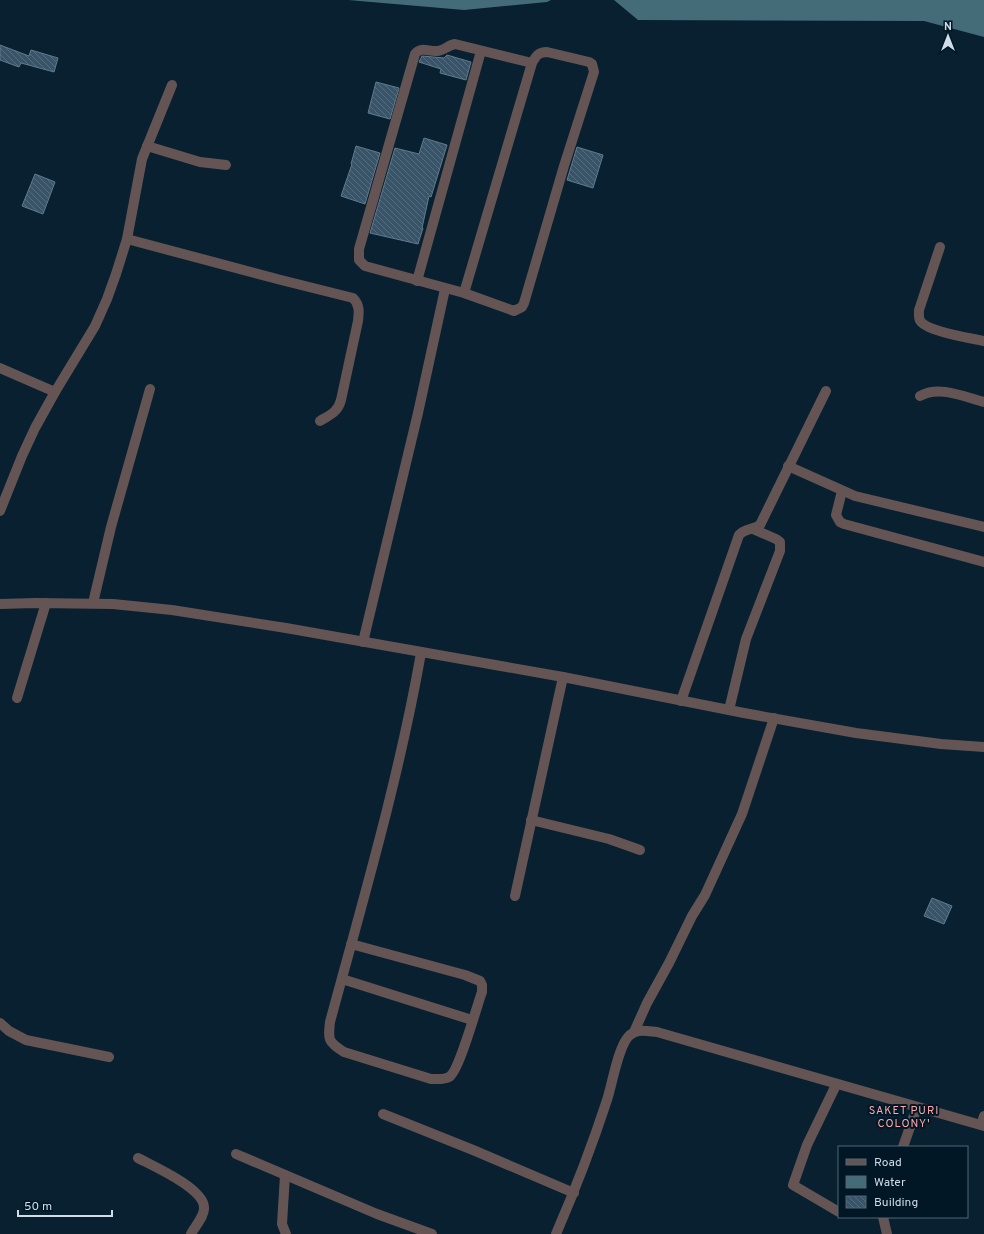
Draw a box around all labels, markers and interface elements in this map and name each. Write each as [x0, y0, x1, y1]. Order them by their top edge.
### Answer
north arrow [928, 16, 968, 56]
text: N [944, 20, 952, 34]
district label: SAKET PURI COLONY' [869, 1104, 939, 1131]
legend [838, 1146, 968, 1218]
text: Road [874, 1155, 902, 1171]
text: Water [874, 1175, 906, 1191]
scale bar [18, 1192, 112, 1218]
text: Building [874, 1195, 918, 1211]
text: 50 m [24, 1199, 52, 1215]

